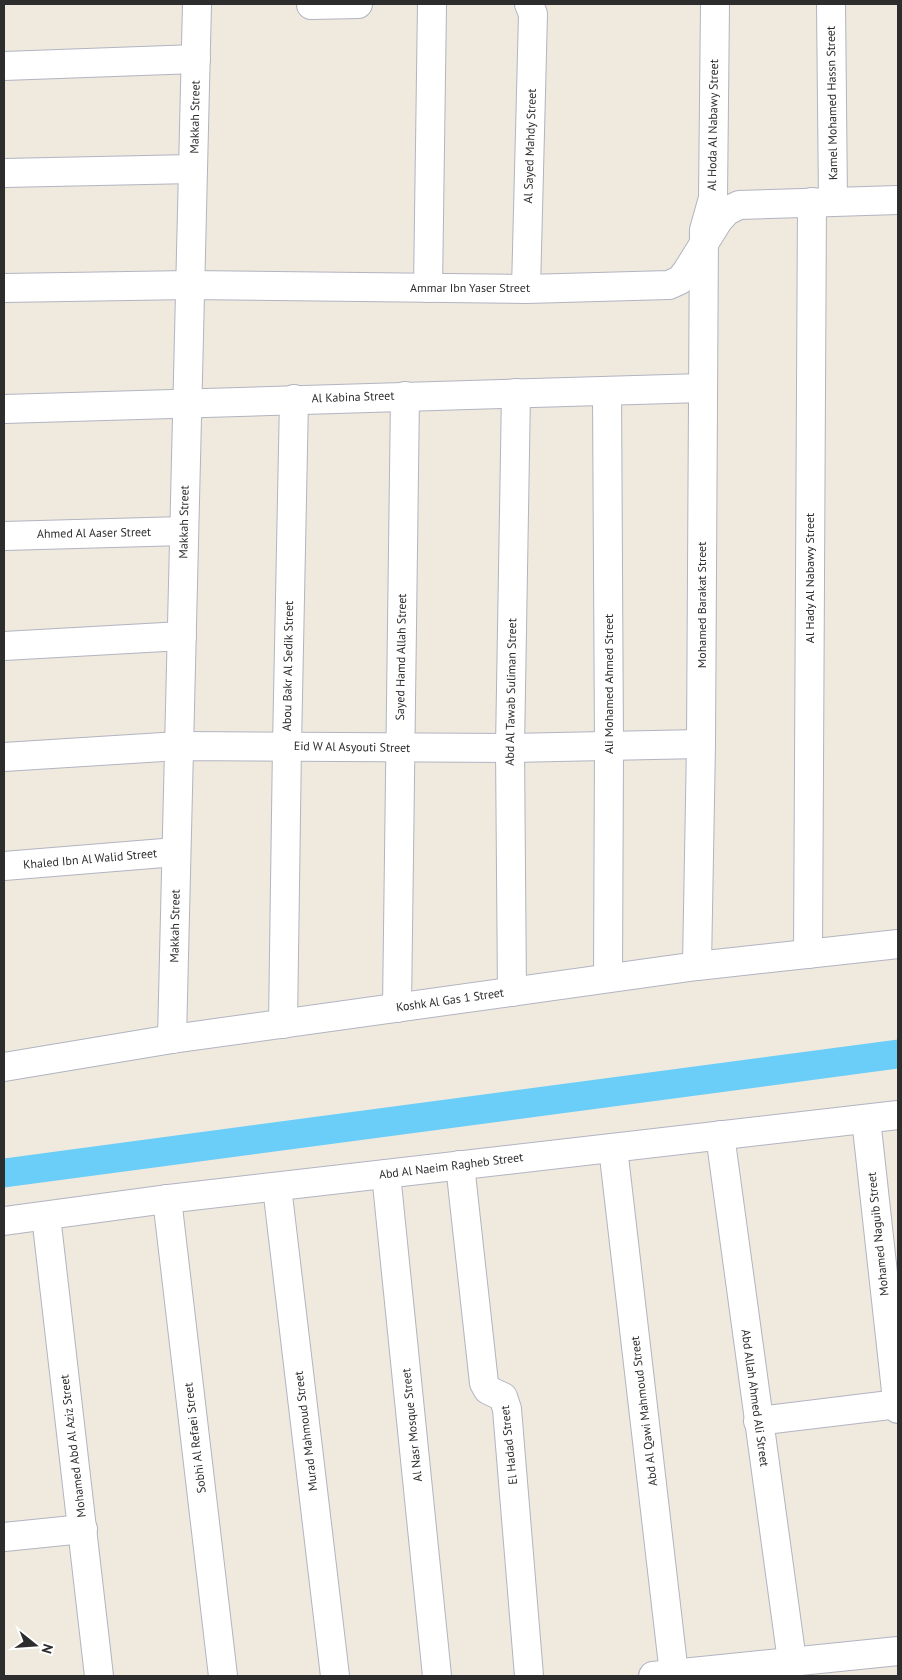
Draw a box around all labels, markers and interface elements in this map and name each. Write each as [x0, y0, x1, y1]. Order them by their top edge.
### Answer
street label: Kamel Mohamed Hassn Street [823, 26, 840, 180]
street label: Al Hoda Al Nabawy Street [704, 59, 721, 191]
street label: Makkah Street [186, 80, 203, 154]
street label: Al Sayed Mahdy Street [520, 88, 539, 204]
street label: Ammar Ibn Yaser Street [410, 280, 530, 295]
street label: Al Kabina Street [311, 388, 395, 405]
street label: Makkah Street [175, 485, 192, 559]
street label: Al Hady Al Nabawy Street [802, 513, 817, 643]
street label: Ahmed Al Aaser Street [37, 524, 151, 541]
street label: Mohamed Barakat Street [694, 542, 709, 668]
street label: Sayed Hamd Allah Street [392, 593, 409, 721]
street label: Abou Bakr Al Sedik Street [279, 601, 296, 731]
street label: Ali Mohamed Ahmed Street [601, 614, 616, 754]
street label: Abd Al Tawab Suliman Street [502, 618, 519, 766]
street label: Eid W Al Asyouti Street [294, 738, 410, 755]
street label: Khaled Ibn Al Walid Street [22, 845, 158, 872]
street label: Makkah Street [166, 889, 183, 963]
street label: Koshk Al Gas 1 Street [395, 985, 505, 1014]
street label: Abd Al Naeim Ragheb Street [378, 1149, 524, 1182]
street label: Mohamed Naguib Street [864, 1171, 891, 1297]
street label: Abd Allah Ahmed Ali Street [738, 1328, 773, 1468]
street label: Abd Al Qawi Mahmoud Street [627, 1335, 660, 1487]
street label: Al Nasr Mosque Street [398, 1368, 425, 1482]
street label: Murad Mahmoud Street [291, 1370, 320, 1492]
street label: Mohamed Abd Al Aziz Street [56, 1374, 89, 1518]
street label: Sobhi Al Refaei Street [180, 1382, 209, 1494]
street label: El Hadad Street [497, 1405, 520, 1486]
north arrow [10, 1620, 60, 1670]
text: N [37, 1642, 57, 1656]

